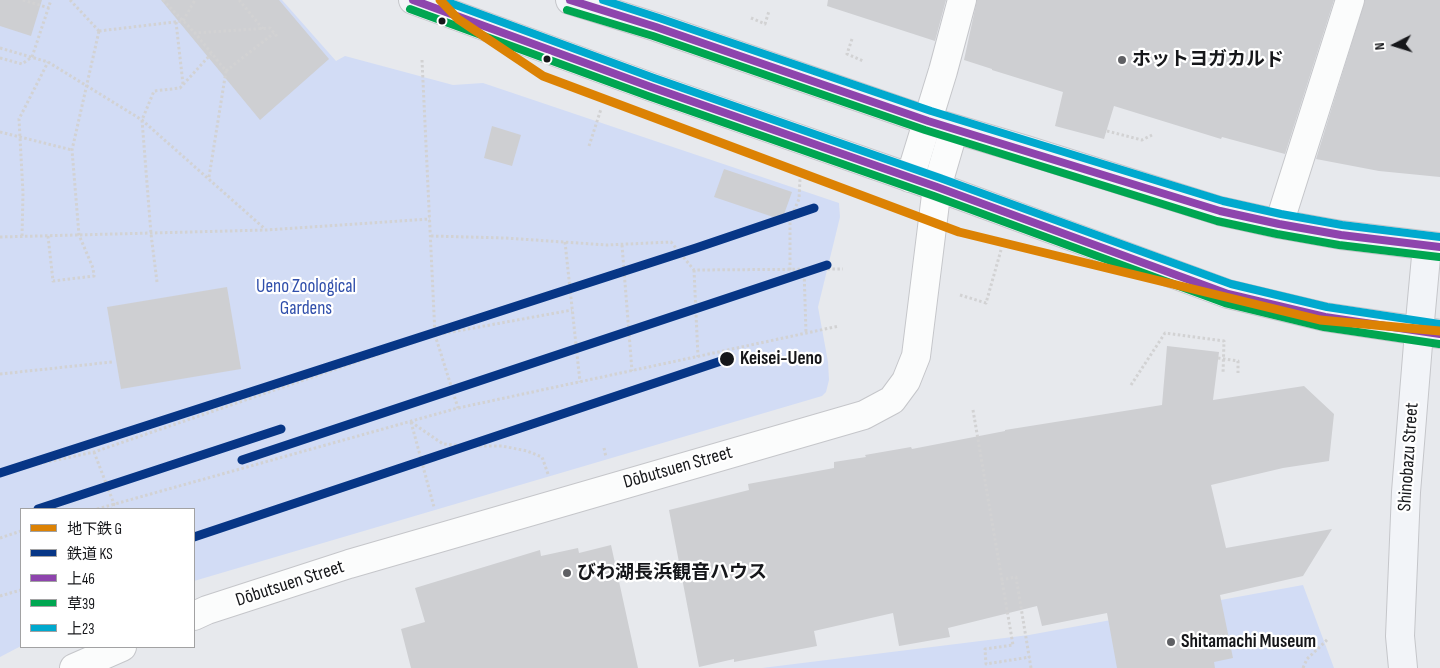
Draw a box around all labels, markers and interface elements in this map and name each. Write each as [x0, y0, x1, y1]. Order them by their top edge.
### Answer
unlabelled marker [437, 16, 447, 26]
north arrow [1370, 20, 1420, 70]
text: N [1371, 42, 1388, 51]
place label: ホットヨガカルド [1132, 49, 1284, 71]
unlabelled marker [542, 54, 552, 64]
marker: ホットヨガカルド [1116, 54, 1128, 66]
park label: Ueno Zoological Gardens [256, 276, 356, 320]
place label: Keisei-Ueno [740, 348, 822, 370]
marker: Keisei-Ueno [718, 350, 736, 368]
street label: Shinobazu Street [1394, 402, 1424, 512]
street label: Dōbutsuen Street [621, 442, 735, 494]
legend [20, 508, 195, 648]
text: 地下鉄 G [67, 520, 122, 539]
text: 鉄道 KS [67, 545, 113, 564]
street label: Dōbutsuen Street [233, 556, 347, 612]
place label: びわ湖長浜観音ハウス [577, 562, 767, 584]
marker: びわ湖長浜観音ハウス [561, 567, 573, 579]
text: 上46 [67, 570, 95, 589]
text: 草39 [67, 595, 95, 614]
text: 上23 [67, 620, 95, 639]
place label: Shitamachi Museum [1181, 631, 1316, 653]
marker: Shitamachi Museum [1165, 636, 1177, 648]

